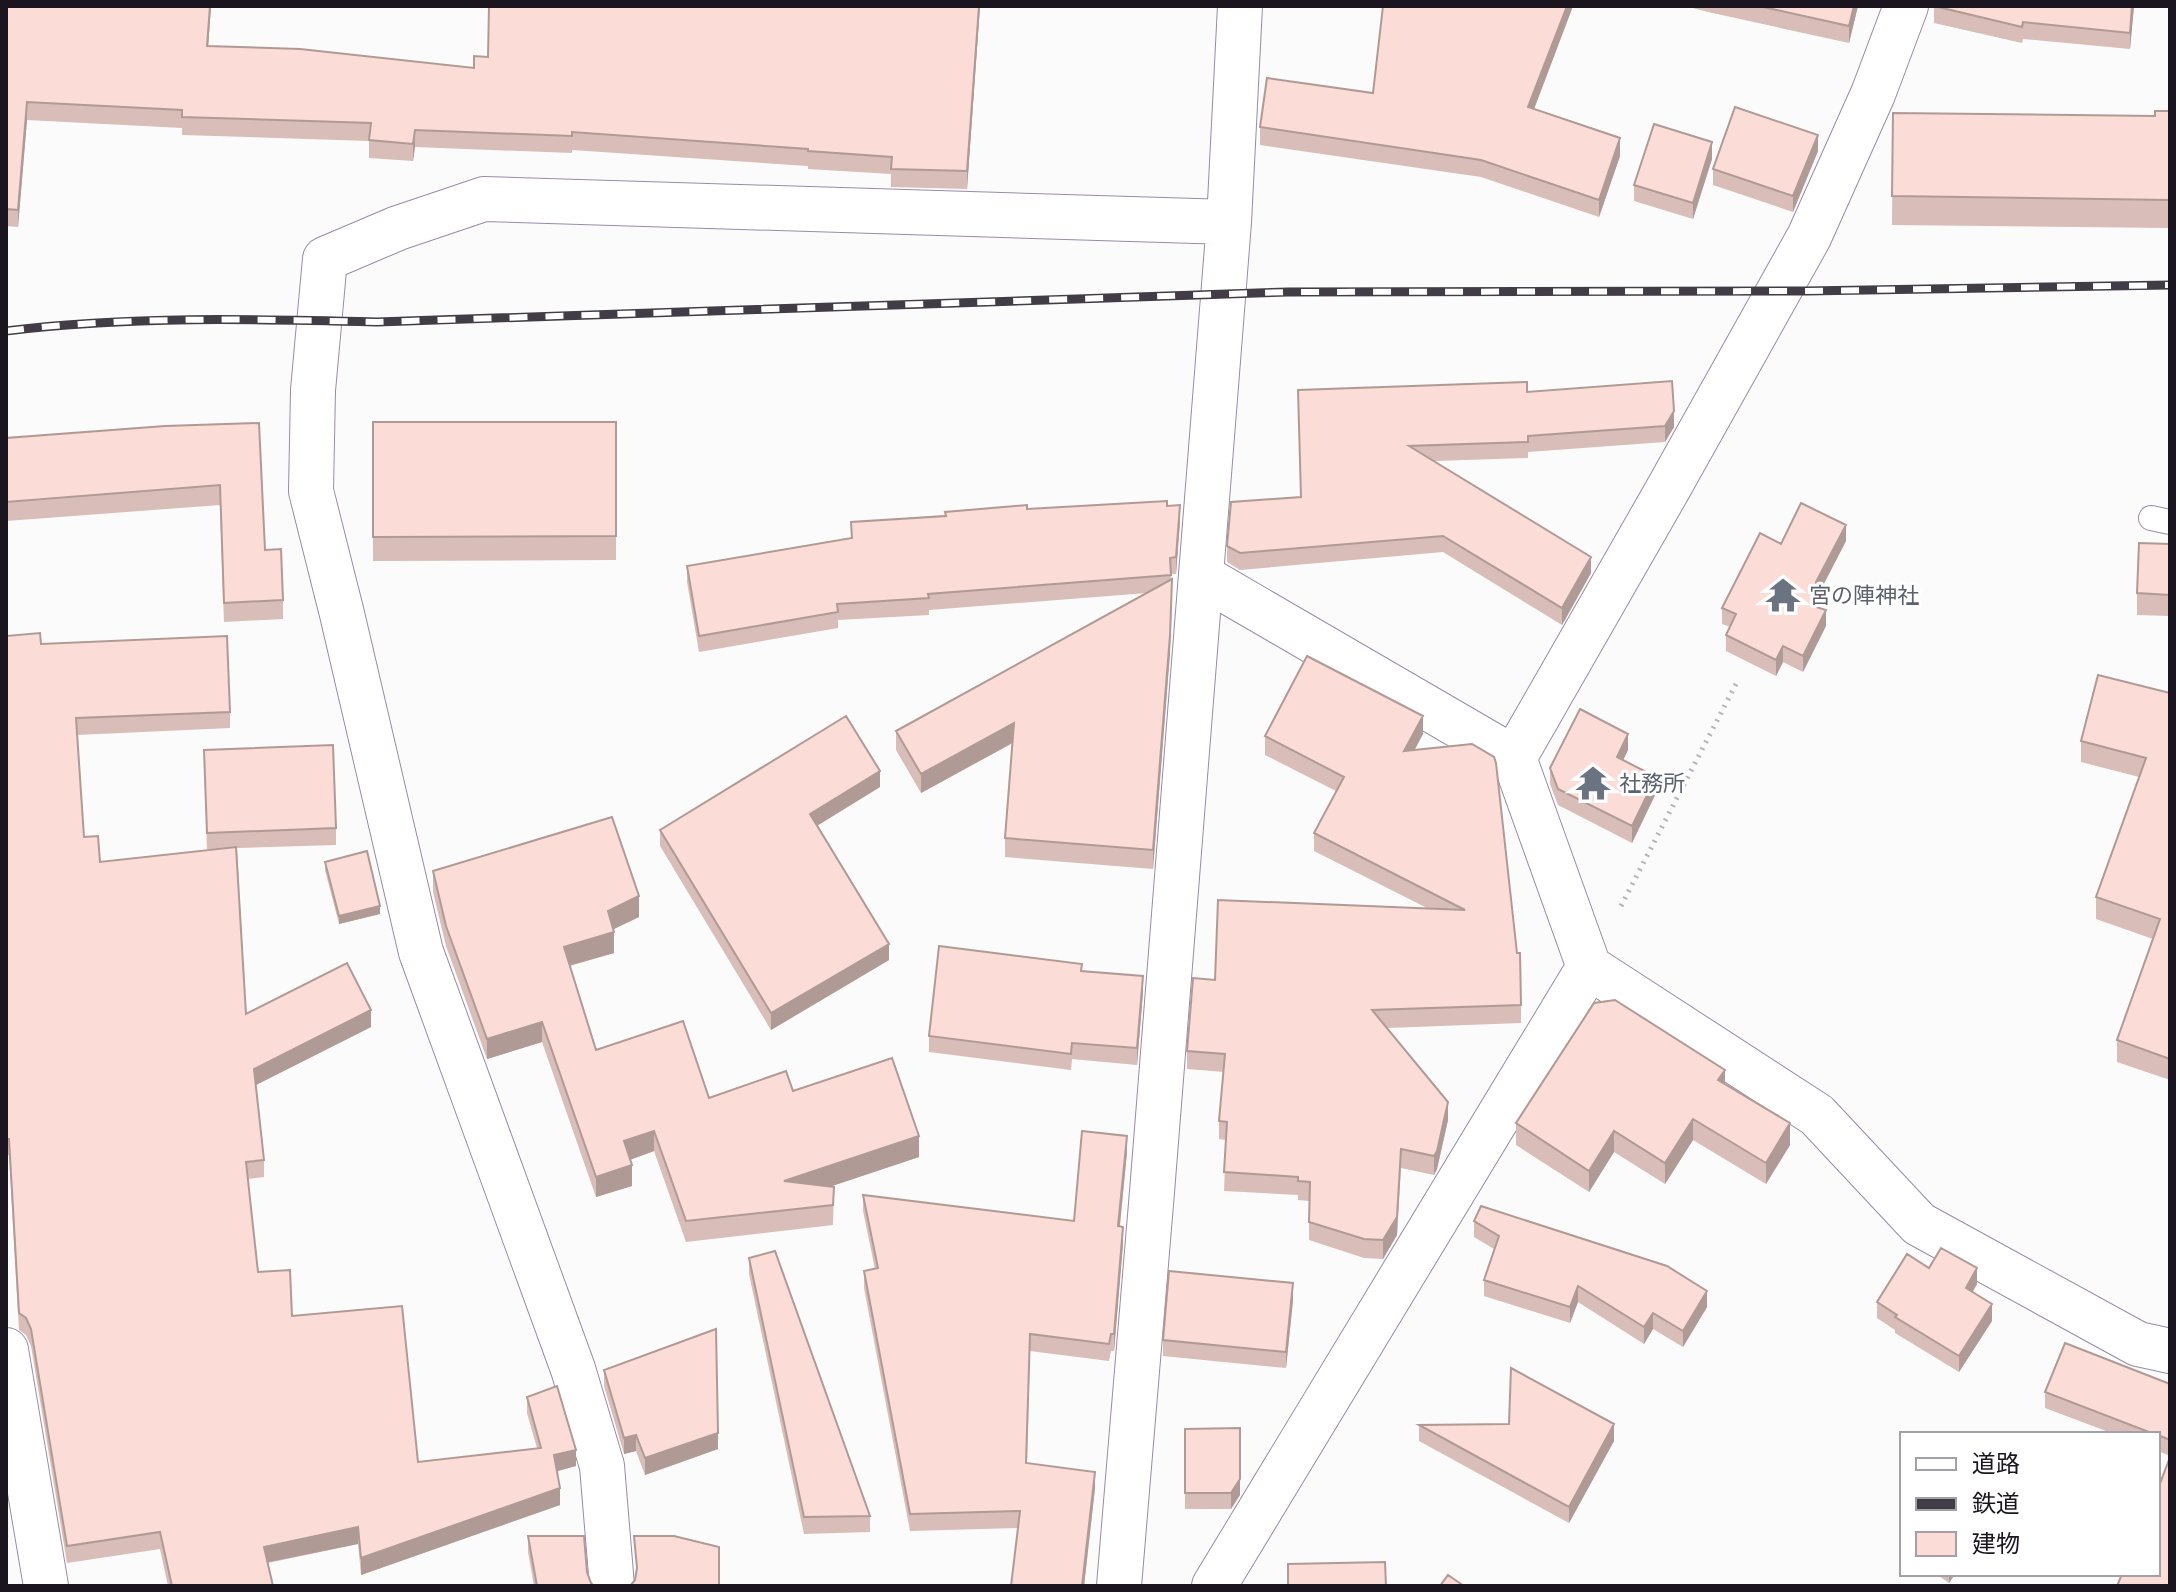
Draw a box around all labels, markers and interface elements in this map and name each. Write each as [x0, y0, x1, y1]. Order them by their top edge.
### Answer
temple icon: 宮の陣神社 [1764, 576, 1802, 614]
place label: 宮の陣神社 [1809, 580, 1919, 610]
temple icon: 社務所 [1574, 764, 1612, 802]
place label: 社務所 [1619, 768, 1685, 798]
legend [1900, 1432, 2160, 1576]
text: 道路 [1972, 1447, 2020, 1479]
text: 鉄道 [1972, 1487, 2020, 1519]
text: 建物 [1972, 1527, 2020, 1559]

